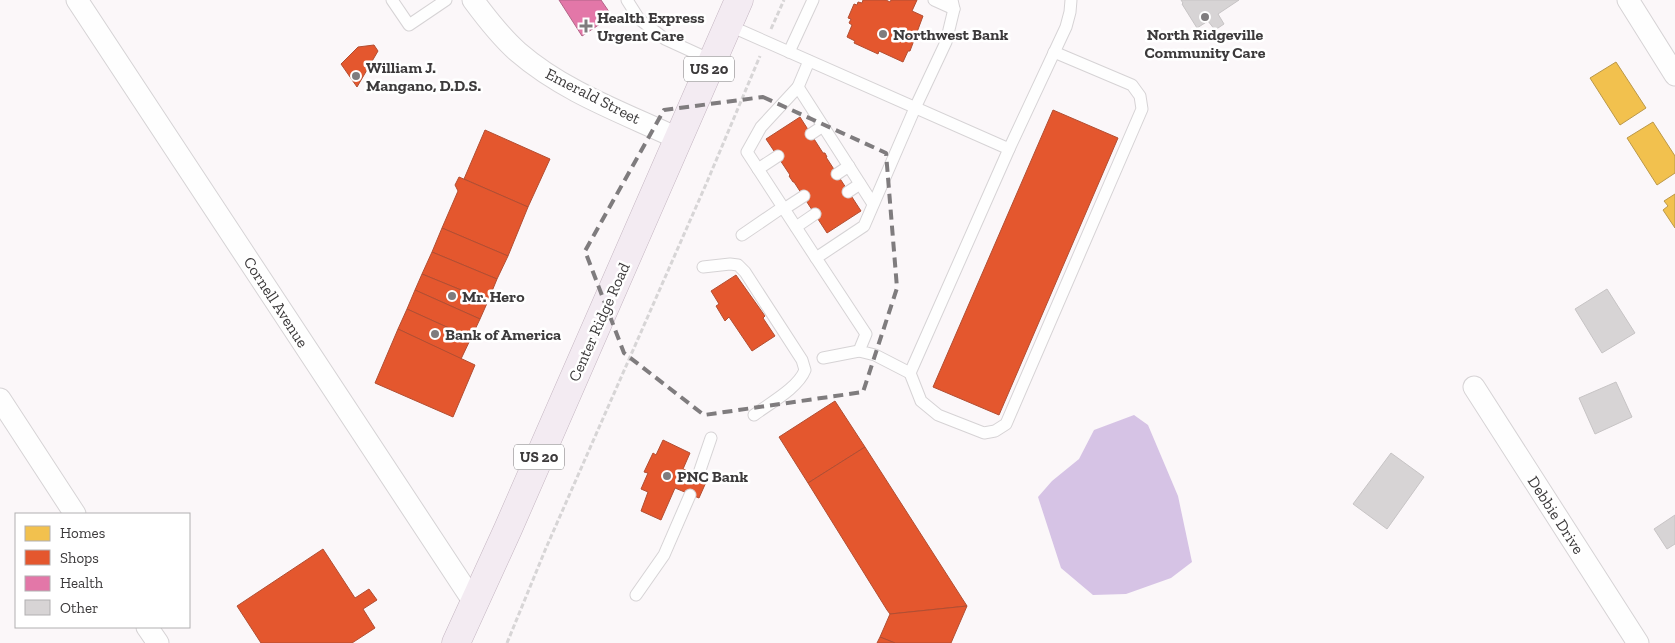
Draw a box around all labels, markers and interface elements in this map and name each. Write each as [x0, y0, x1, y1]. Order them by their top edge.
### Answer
place label: Health Express Urgent Care [597, 8, 705, 45]
marker: North Ridgeville Community Care [1199, 11, 1211, 23]
marker: Health Express Urgent Care [579, 19, 593, 33]
place label: Northwest Bank [893, 25, 1008, 44]
place label: North Ridgeville Community Care [1145, 25, 1266, 62]
marker: Northwest Bank [877, 28, 889, 40]
road number: US 20 [684, 56, 734, 82]
place label: William J. Mangano, D.D.S. [366, 58, 481, 95]
street label: Emerald Street [542, 64, 644, 128]
marker: William J. Mangano, D.D.S. [350, 70, 362, 82]
street label: Cornell Avenue [240, 253, 312, 351]
street label: Center Ridge Road [564, 259, 634, 384]
place label: Mr. Hero [462, 287, 525, 306]
marker: Mr. Hero [446, 290, 458, 302]
place label: Bank of America [445, 325, 561, 344]
marker: Bank of America [429, 328, 441, 340]
road number: US 20 [514, 444, 564, 470]
place label: PNC Bank [677, 467, 748, 486]
marker: PNC Bank [661, 470, 673, 482]
street label: Debbie Drive [1524, 472, 1588, 558]
legend [15, 513, 190, 628]
text: Homes [60, 524, 105, 542]
text: Shops [60, 549, 99, 567]
text: Health [60, 574, 104, 592]
text: Other [60, 599, 98, 617]

